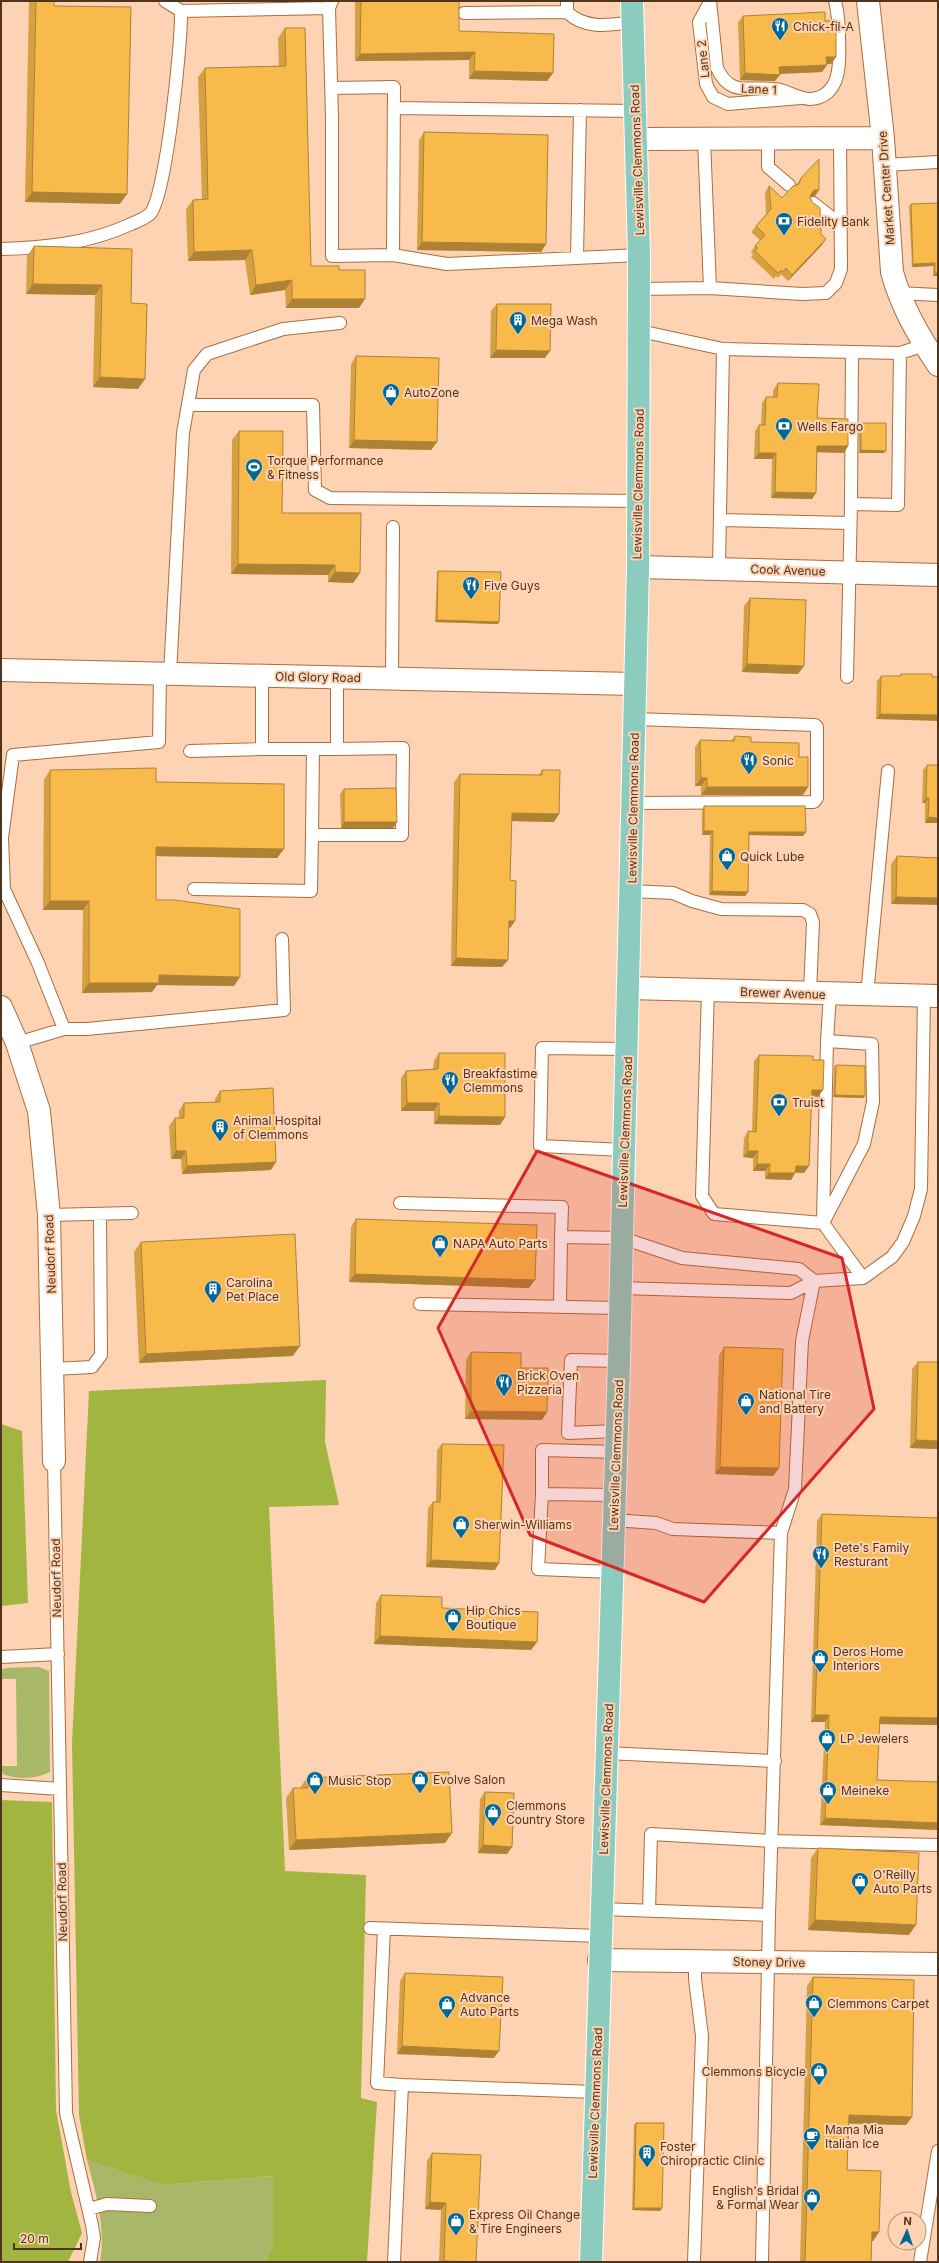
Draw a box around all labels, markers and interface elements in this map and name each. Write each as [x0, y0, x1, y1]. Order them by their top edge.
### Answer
restaurant icon: Chick-fil-A [770, 16, 790, 41]
place label: Chick-fil-A [793, 19, 854, 34]
street label: Lane 2 [694, 39, 712, 79]
street label: Lane 1 [741, 81, 777, 97]
street label: Lewisville Clemmons Road [627, 84, 647, 236]
street label: Market Center Drive [875, 130, 897, 246]
bank icon: Fidelity Bank [774, 211, 794, 236]
place label: Fidelity Bank [797, 214, 870, 229]
building icon: Mega Wash [508, 310, 528, 335]
place label: Mega Wash [531, 313, 598, 328]
shop icon: AutoZone [381, 382, 401, 407]
place label: AutoZone [404, 385, 459, 400]
street label: Lewisville Clemmons Road [629, 408, 647, 560]
bank icon: Wells Fargo [774, 416, 794, 441]
place label: Wells Fargo [797, 419, 863, 434]
place label: Torque Performance & Fitness [267, 453, 384, 482]
sports icon: Torque Performance & Fitness [244, 457, 264, 482]
street label: Cook Avenue [750, 561, 826, 579]
restaurant icon: Five Guys [461, 575, 481, 600]
place label: Five Guys [484, 578, 540, 593]
street label: Old Glory Road [275, 669, 361, 685]
street label: Lewisville Clemmons Road [624, 732, 642, 884]
restaurant icon: Sonic [739, 750, 759, 775]
place label: Sonic [762, 753, 794, 768]
shop icon: Quick Lube [717, 846, 737, 871]
place label: Quick Lube [740, 849, 804, 864]
street label: Brewer Avenue [740, 984, 826, 1002]
street label: Lewisville Clemmons Road [615, 1056, 635, 1208]
place label: Breakfastime Clemmons [463, 1066, 537, 1095]
restaurant icon: Breakfastime Clemmons [440, 1070, 460, 1095]
bank icon: Truist [769, 1092, 789, 1117]
place label: Truist [792, 1095, 824, 1110]
place label: Animal Hospital of Clemmons [233, 1113, 321, 1142]
building icon: Animal Hospital of Clemmons [210, 1117, 230, 1142]
street label: Neudorf Road [41, 1214, 59, 1294]
shop icon: NAPA Auto Parts [430, 1233, 450, 1258]
place label: NAPA Auto Parts [453, 1236, 548, 1251]
place label: Carolina Pet Place [226, 1275, 279, 1304]
building icon: Carolina Pet Place [203, 1279, 223, 1304]
place label: Brick Oven Pizzeria [517, 1368, 579, 1397]
restaurant icon: Brick Oven Pizzeria [494, 1372, 514, 1397]
street label: Lewisville Clemmons Road [606, 1379, 626, 1531]
place label: National Tire and Battery [759, 1387, 831, 1416]
shop icon: National Tire and Battery [736, 1391, 756, 1416]
shop icon: Sherwin-Williams [451, 1514, 471, 1539]
place label: Sherwin-Williams [474, 1517, 572, 1532]
street label: Neudorf Road [48, 1538, 64, 1618]
place label: Pete's Family Resturant [834, 1540, 909, 1569]
restaurant icon: Pete's Family Resturant [811, 1544, 831, 1569]
place label: Hip Chics Boutique [466, 1603, 521, 1632]
shop icon: Hip Chics Boutique [443, 1607, 463, 1632]
place label: Deros Home Interiors [833, 1644, 904, 1673]
shop icon: Deros Home Interiors [810, 1648, 830, 1673]
street label: Lewisville Clemmons Road [596, 1703, 616, 1855]
shop icon: LP Jewelers [817, 1728, 837, 1753]
place label: LP Jewelers [840, 1731, 909, 1746]
shop icon: Evolve Salon [410, 1769, 430, 1794]
shop icon: Music Stop [305, 1770, 325, 1795]
place label: Evolve Salon [433, 1772, 505, 1787]
place label: Music Stop [328, 1773, 391, 1788]
shop icon: Meineke [818, 1780, 838, 1805]
place label: Meineke [841, 1783, 889, 1798]
place label: Clemmons Country Store [506, 1798, 585, 1827]
shop icon: Clemmons Country Store [483, 1802, 503, 1827]
street label: Neudorf Road [54, 1862, 70, 1942]
place label: O'Reilly Auto Parts [873, 1867, 932, 1896]
shop icon: O'Reilly Auto Parts [850, 1871, 870, 1896]
street label: Stoney Drive [733, 1954, 805, 1970]
place label: Advance Auto Parts [460, 1990, 519, 2019]
shop icon: Clemmons Carpet [804, 1993, 824, 2018]
shop icon: Advance Auto Parts [437, 1994, 457, 2019]
place label: Clemmons Carpet [827, 1996, 929, 2011]
street label: Lewisville Clemmons Road [585, 2027, 605, 2179]
shop icon: Clemmons Bicycle [809, 2061, 829, 2086]
place label: Clemmons Bicycle [702, 2064, 806, 2079]
place label: Mama Mia Italian Ice [825, 2122, 884, 2151]
cafe icon: Mama Mia Italian Ice [802, 2126, 822, 2151]
place label: Foster Chiropractic Clinic [660, 2139, 764, 2168]
building icon: Foster Chiropractic Clinic [637, 2143, 657, 2168]
place label: English's Bridal & Formal Wear [712, 2183, 799, 2212]
shop icon: English's Bridal & Formal Wear [802, 2187, 822, 2212]
place label: Express Oil Change & Tire Engineers [469, 2207, 580, 2236]
shop icon: Express Oil Change & Tire Engineers [446, 2211, 466, 2236]
north arrow [887, 2211, 927, 2251]
text: N [903, 2214, 912, 2228]
scale bar [14, 2225, 81, 2251]
text: 20 m [20, 2231, 49, 2246]

